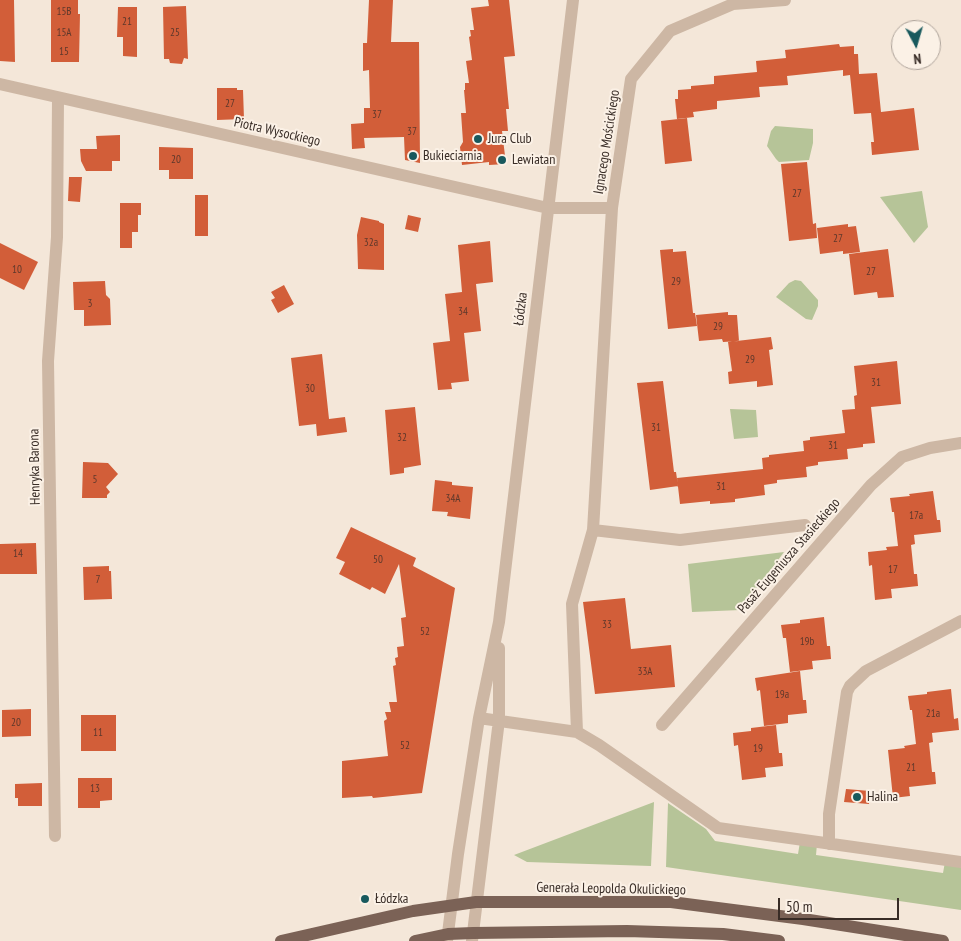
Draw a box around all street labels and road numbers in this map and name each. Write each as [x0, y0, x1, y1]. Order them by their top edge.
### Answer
street label: Ignacego Mościckiego [590, 89, 624, 195]
street label: Piotra Wysockiego [232, 114, 322, 150]
street label: Łódzka [511, 291, 531, 327]
street label: Henryka Barona [26, 429, 44, 505]
street label: Pasaż Eugeniusza Stasieckiego [734, 495, 844, 617]
street label: Generała Leopolda Okulickiego [536, 879, 686, 899]

